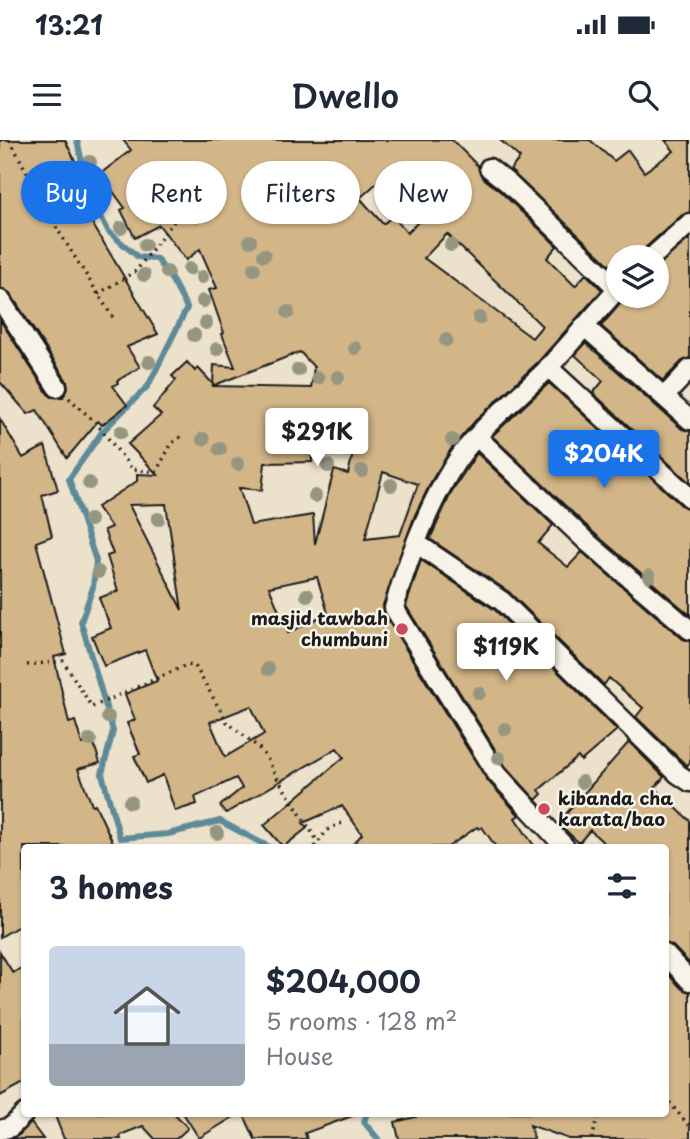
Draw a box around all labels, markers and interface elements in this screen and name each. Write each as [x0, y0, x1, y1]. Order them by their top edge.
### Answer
text: 13:21 [35, 5, 103, 44]
text: Dwello [291, 71, 399, 119]
icon: menu [28, 76, 66, 114]
icon: search [624, 76, 662, 114]
chip: Buy [21, 161, 112, 224]
chip: Rent [126, 161, 227, 224]
chip: Filters [241, 161, 360, 224]
chip: New [374, 161, 472, 224]
map controls [606, 245, 669, 308]
button: layers [606, 245, 669, 308]
pin: $291K [268, 408, 366, 468]
text: $291K [281, 413, 353, 448]
pin: $204K [555, 430, 653, 490]
text: $204K [564, 435, 644, 470]
place label: masjid tawbah chumbuni [251, 604, 388, 652]
marker: masjid tawbah chumbuni [394, 621, 410, 637]
pin: $119K [457, 624, 555, 683]
text: $119K [473, 628, 539, 663]
place label: kibanda cha karata/bao [558, 784, 673, 832]
marker: kibanda cha karata/bao [536, 801, 552, 817]
text: 3 homes [49, 864, 173, 909]
icon: filters [603, 867, 641, 905]
text: $204,000 [266, 958, 421, 1003]
icon: home [105, 974, 189, 1058]
text: 5 rooms · 128 m² [266, 1003, 457, 1038]
text: House [266, 1038, 333, 1073]

